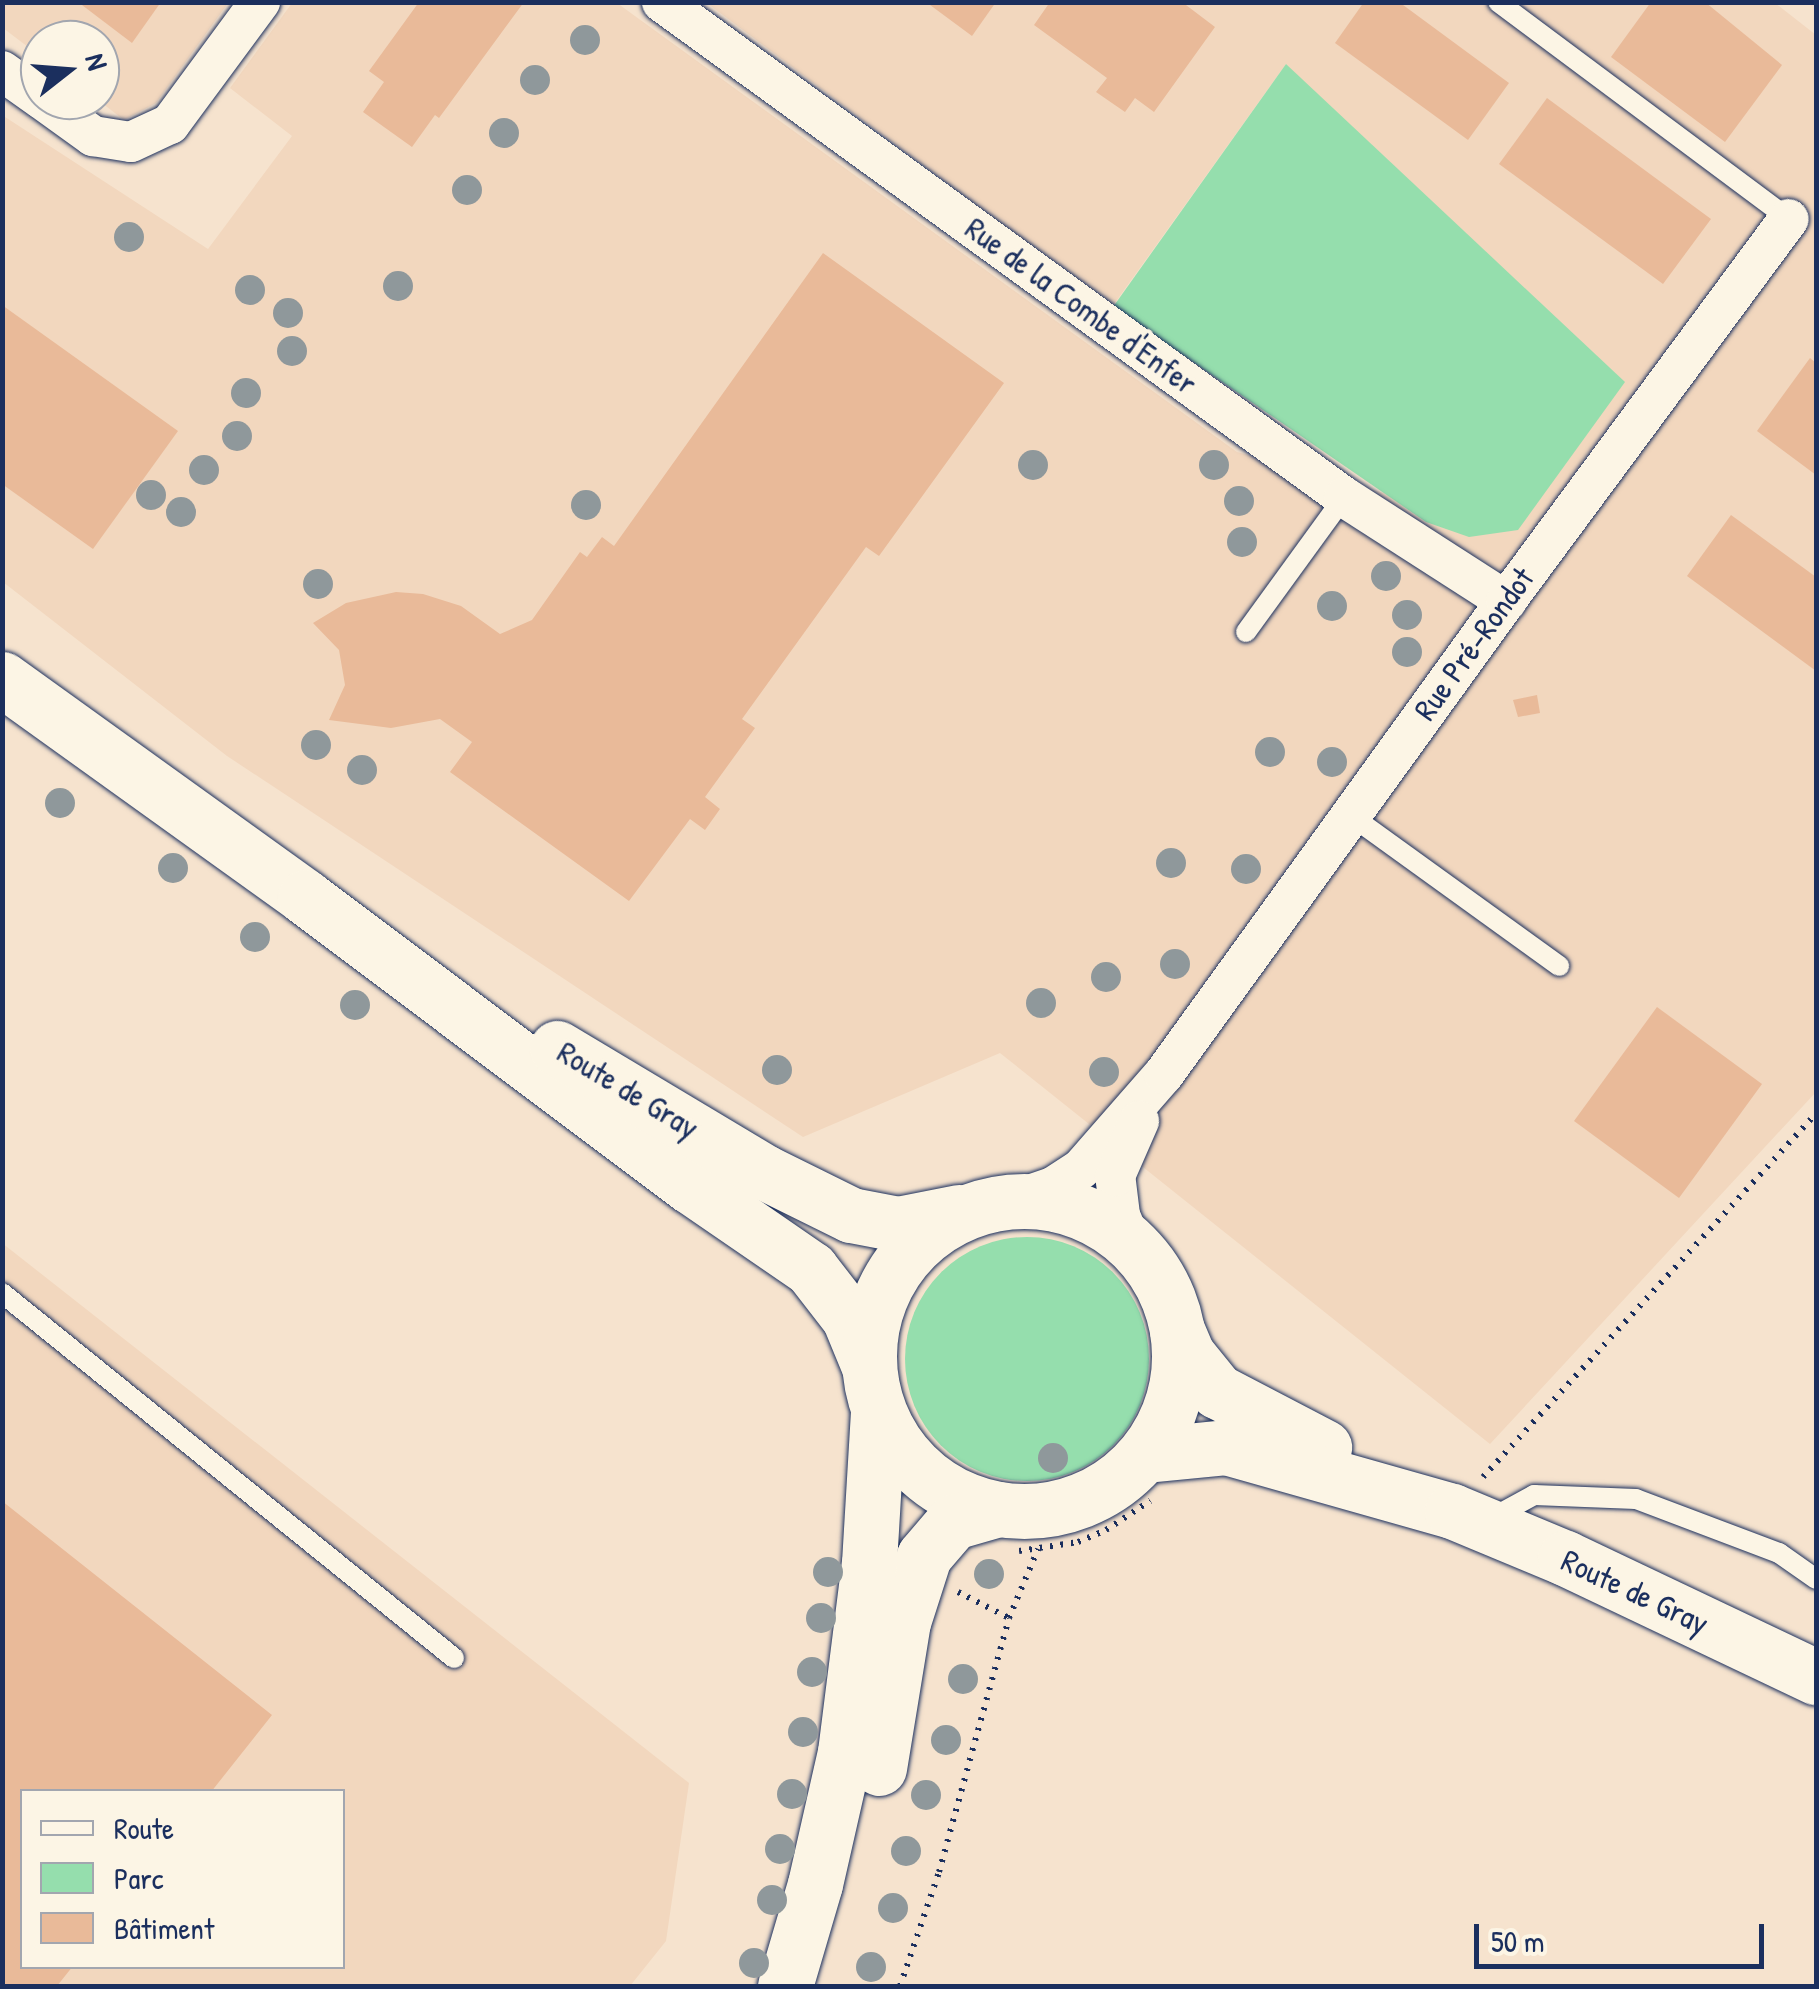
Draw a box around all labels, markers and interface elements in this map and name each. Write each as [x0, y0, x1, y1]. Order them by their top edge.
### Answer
north arrow [20, 20, 120, 120]
text: N [76, 49, 117, 74]
street label: Rue de la Combe d'Enfer [958, 209, 1204, 403]
street label: Rue Pré-Rondot [1406, 560, 1542, 728]
street label: Route de Gray [551, 1033, 705, 1147]
street label: Route de Gray [1555, 1541, 1715, 1643]
legend [20, 1789, 345, 1969]
text: Route [114, 1808, 174, 1848]
text: Parc [114, 1858, 163, 1898]
scale bar [1479, 1904, 1769, 1966]
text: Bâtiment [114, 1908, 214, 1948]
text: 50 m [1491, 1921, 1544, 1961]

